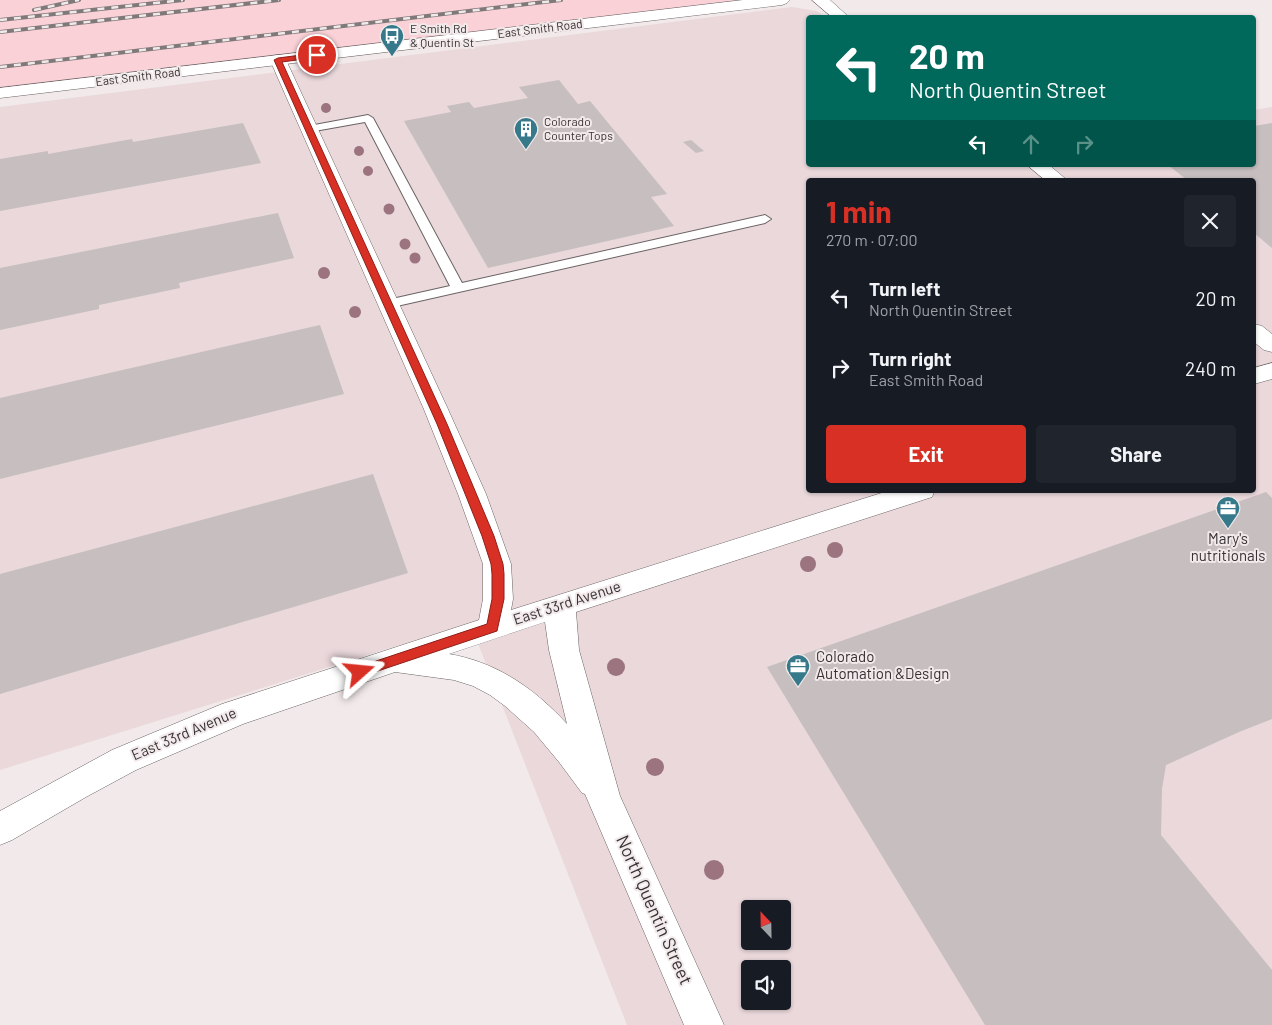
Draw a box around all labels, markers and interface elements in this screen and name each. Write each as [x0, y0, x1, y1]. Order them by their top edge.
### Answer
street label: East Smith Road [497, 16, 583, 40]
place label: E Smith Rd & Quentin St [410, 21, 474, 49]
bus stop icon: E Smith Rd & Quentin St [379, 23, 405, 57]
pin [296, 34, 338, 76]
text: 20 m [909, 34, 985, 76]
icon: left [826, 35, 891, 100]
icon: arrive [303, 41, 331, 69]
street label: East Smith Road [95, 64, 181, 88]
text: North Quentin Street [909, 76, 1106, 102]
place label: Colorado Counter Tops [544, 114, 613, 142]
building icon: Colorado Counter Tops [513, 116, 539, 150]
icon: left [964, 130, 992, 158]
icon: ahead [1017, 130, 1045, 158]
icon: right [1070, 130, 1098, 158]
text: 1 min [826, 193, 892, 229]
button: close [1184, 195, 1236, 247]
text: 270 m · 07:00 [826, 230, 918, 249]
text: Turn left [869, 277, 940, 300]
icon: left [826, 284, 854, 312]
text: 20 m [1196, 287, 1236, 310]
text: North Quentin Street [869, 300, 1013, 319]
text: Turn right [869, 347, 951, 370]
icon: right [826, 354, 854, 382]
text: 240 m [1185, 357, 1236, 380]
text: East Smith Road [869, 370, 983, 389]
button: Exit [826, 425, 1026, 483]
button: Share [1036, 425, 1236, 483]
office icon: Mary's nutritionals [1215, 495, 1241, 529]
place label: Mary's nutritionals [1191, 529, 1265, 564]
street label: East 33rd Avenue [511, 576, 623, 628]
position arrow [333, 645, 385, 697]
place label: Colorado Automation &Design [816, 647, 949, 682]
office icon: Colorado Automation &Design [785, 653, 811, 687]
street label: East 33rd Avenue [128, 703, 239, 763]
street label: North Quentin Street [612, 831, 698, 988]
north arrow [741, 900, 791, 950]
map controls [741, 900, 791, 1010]
button: sound [741, 960, 791, 1010]

